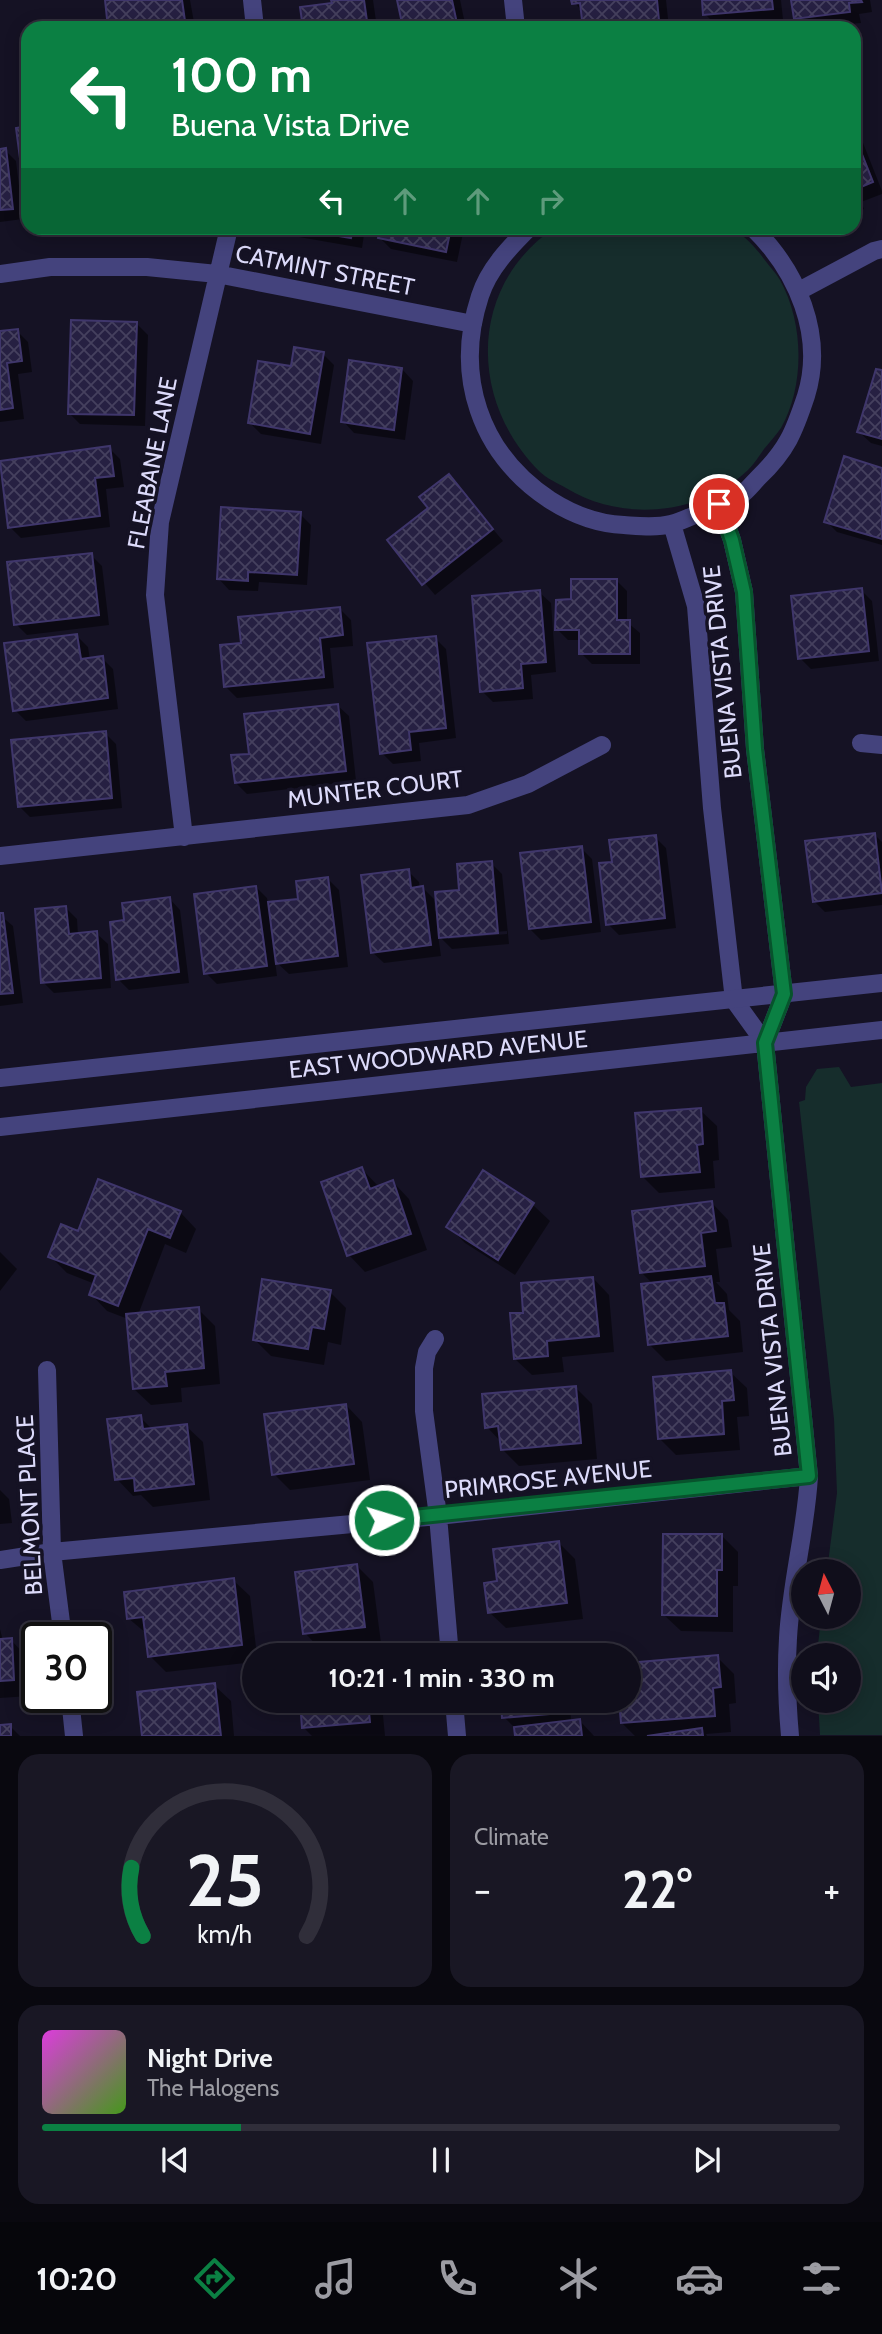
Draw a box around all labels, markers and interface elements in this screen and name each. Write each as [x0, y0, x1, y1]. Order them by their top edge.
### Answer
text: 100 m [171, 45, 312, 104]
icon: left [56, 49, 147, 140]
text: Buena Vista Drive [171, 105, 410, 144]
icon: left [313, 182, 351, 220]
icon: ahead [386, 182, 424, 220]
icon: ahead [459, 182, 497, 220]
icon: right [532, 182, 570, 220]
street label: CATMINT STREET [233, 238, 417, 302]
street label: FLEABANE LANE [121, 375, 183, 551]
pin [689, 474, 749, 534]
icon: arrive [700, 485, 738, 523]
street label: BUENA VISTA DRIVE [696, 564, 748, 780]
street label: MUNTER COURT [285, 764, 465, 814]
street label: EAST WOODWARD AVENUE [287, 1024, 589, 1084]
street label: BUENA VISTA DRIVE [746, 1242, 798, 1458]
street label: BELMONT PLACE [10, 1414, 48, 1596]
street label: PRIMROSE AVENUE [443, 1454, 653, 1504]
position arrow [347, 1483, 421, 1557]
north arrow [791, 1559, 861, 1629]
map controls [791, 1559, 861, 1713]
speed limit sign: 30 [21, 1622, 112, 1713]
button: sound [791, 1643, 861, 1713]
text: 10:21 · 1 min · 330 m [329, 1662, 555, 1694]
text: Climate [474, 1823, 549, 1851]
text: 25 [186, 1837, 264, 1925]
text: 22° [622, 1858, 692, 1921]
text: − [474, 1866, 491, 1913]
text: + [823, 1866, 840, 1913]
text: km/h [198, 1919, 252, 1949]
text: Night Drive [147, 2042, 273, 2074]
text: The Halogens [147, 2074, 279, 2102]
icon: previous [156, 2141, 194, 2179]
icon: pause [422, 2141, 460, 2179]
icon: next [688, 2141, 726, 2179]
icon: directions [190, 2254, 239, 2303]
icon: music [311, 2254, 360, 2303]
icon: phone [433, 2254, 482, 2303]
icon: climate [554, 2254, 603, 2303]
icon: car [675, 2254, 724, 2303]
icon: filters [797, 2254, 846, 2303]
text: 10:20 [36, 2259, 117, 2298]

